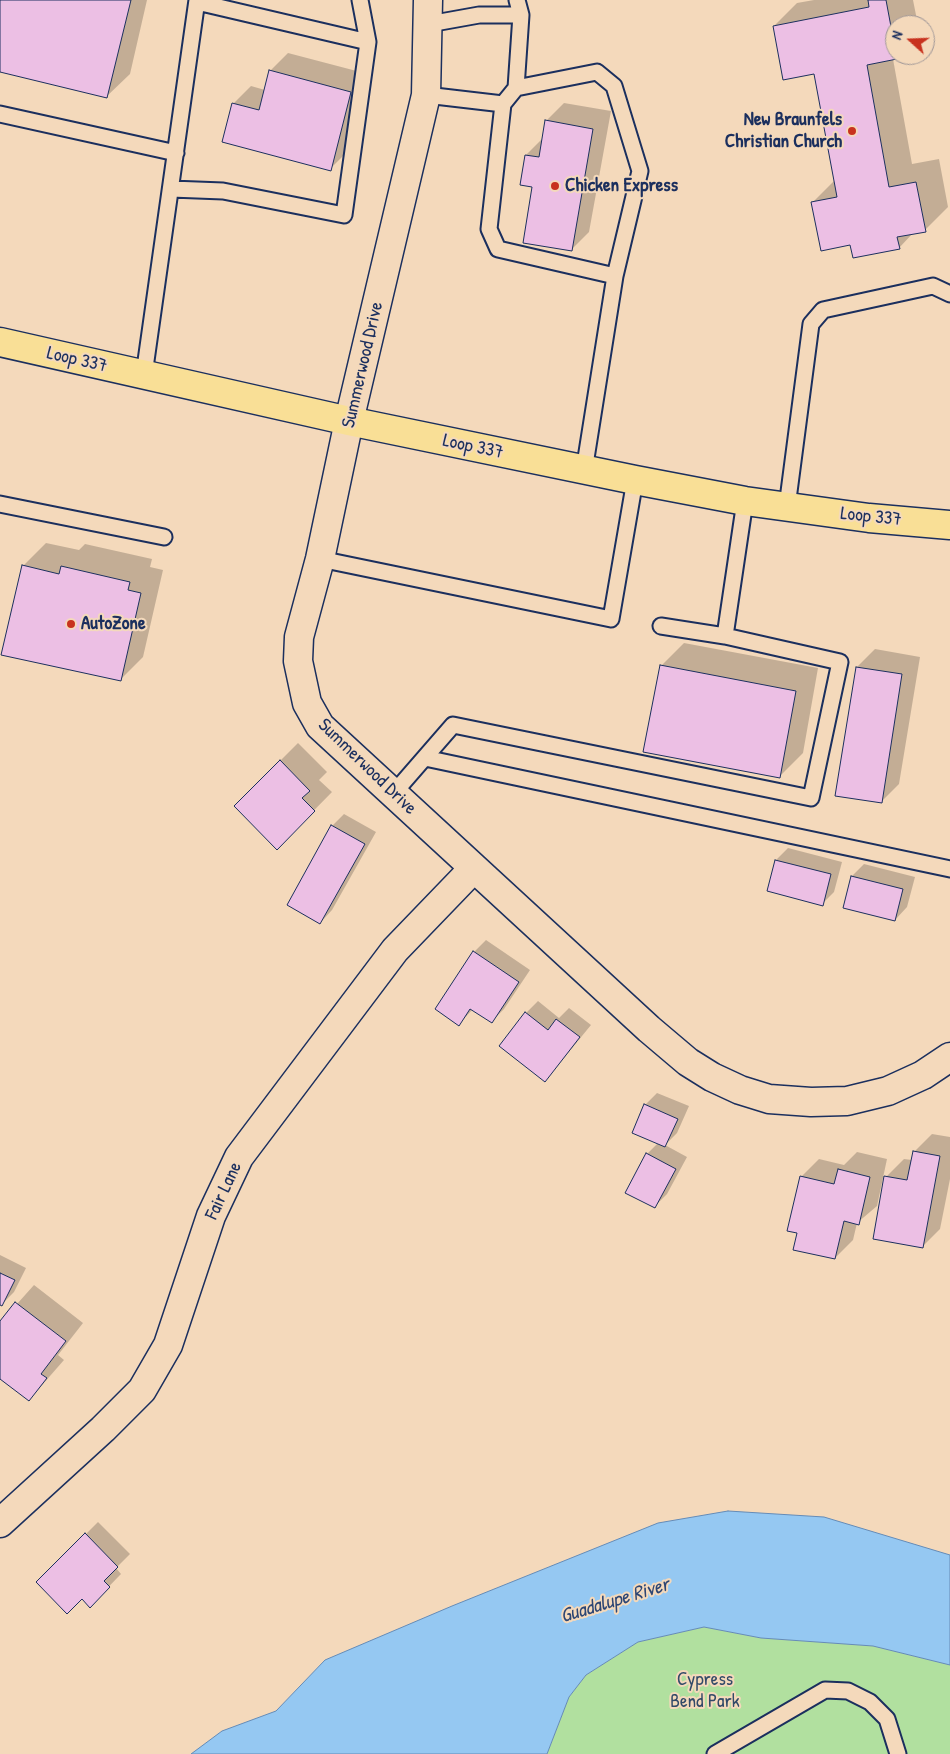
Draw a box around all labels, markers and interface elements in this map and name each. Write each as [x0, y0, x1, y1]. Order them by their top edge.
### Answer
north arrow [885, 15, 935, 65]
text: N [886, 28, 907, 42]
place label: New Braunfels Christian Church [725, 109, 842, 153]
marker: New Braunfels Christian Church [846, 125, 858, 137]
place label: Chicken Express [565, 175, 678, 197]
marker: Chicken Express [549, 180, 561, 192]
street label: Summerwood Drive [337, 300, 389, 430]
street label: Loop 337 [45, 342, 109, 378]
street label: Loop 337 [441, 429, 505, 465]
street label: Loop 337 [839, 502, 903, 532]
place label: AutoZone [81, 613, 146, 635]
marker: AutoZone [65, 618, 77, 630]
street label: Summerwood Drive [313, 714, 421, 820]
street label: Fair Lane [201, 1158, 247, 1224]
water label: Guadalupe River [558, 1573, 672, 1629]
park label: Cypress Bend Park [670, 1669, 740, 1713]

